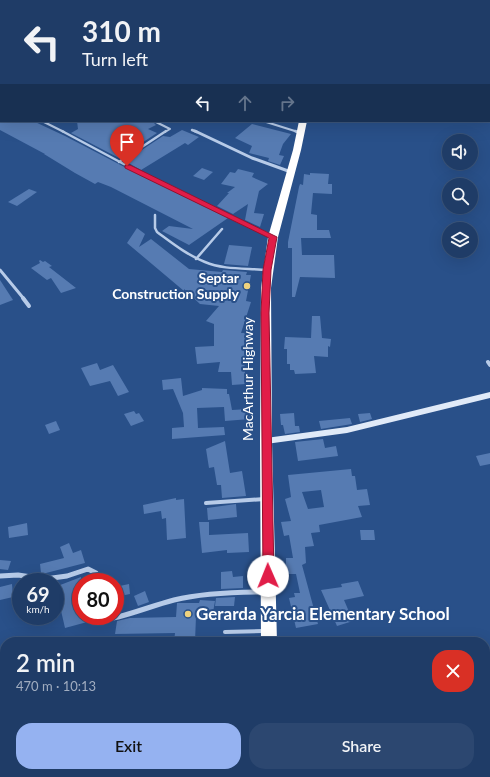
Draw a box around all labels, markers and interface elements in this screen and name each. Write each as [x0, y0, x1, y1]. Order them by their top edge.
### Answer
text: 310 m [82, 14, 161, 48]
icon: left [16, 16, 68, 68]
text: Turn left [82, 48, 148, 70]
icon: left [192, 92, 214, 114]
icon: ahead [234, 92, 256, 114]
icon: right [276, 92, 298, 114]
pin [110, 125, 144, 166]
icon: arrive [116, 131, 138, 153]
map controls [442, 134, 478, 258]
button: sound [442, 134, 478, 170]
button: search [442, 178, 478, 214]
button: layers [442, 222, 478, 258]
place label: Septar Construction Supply [112, 269, 240, 302]
marker: Septar Construction Supply [242, 281, 252, 291]
street label: MacArthur Highway [239, 316, 256, 441]
position arrow [247, 555, 289, 597]
speed limit sign: 80 [72, 573, 124, 625]
text: 69 [26, 582, 50, 606]
text: km/h [26, 603, 50, 615]
place label: Gerarda Yarcia Elementary School [196, 603, 450, 624]
marker: Gerarda Yarcia Elementary School [183, 609, 193, 619]
text: 2 min [16, 648, 75, 677]
button: close [432, 650, 474, 692]
text: 470 m · 10:13 [16, 678, 96, 694]
button: Exit [16, 723, 241, 769]
button: Share [249, 723, 474, 769]

